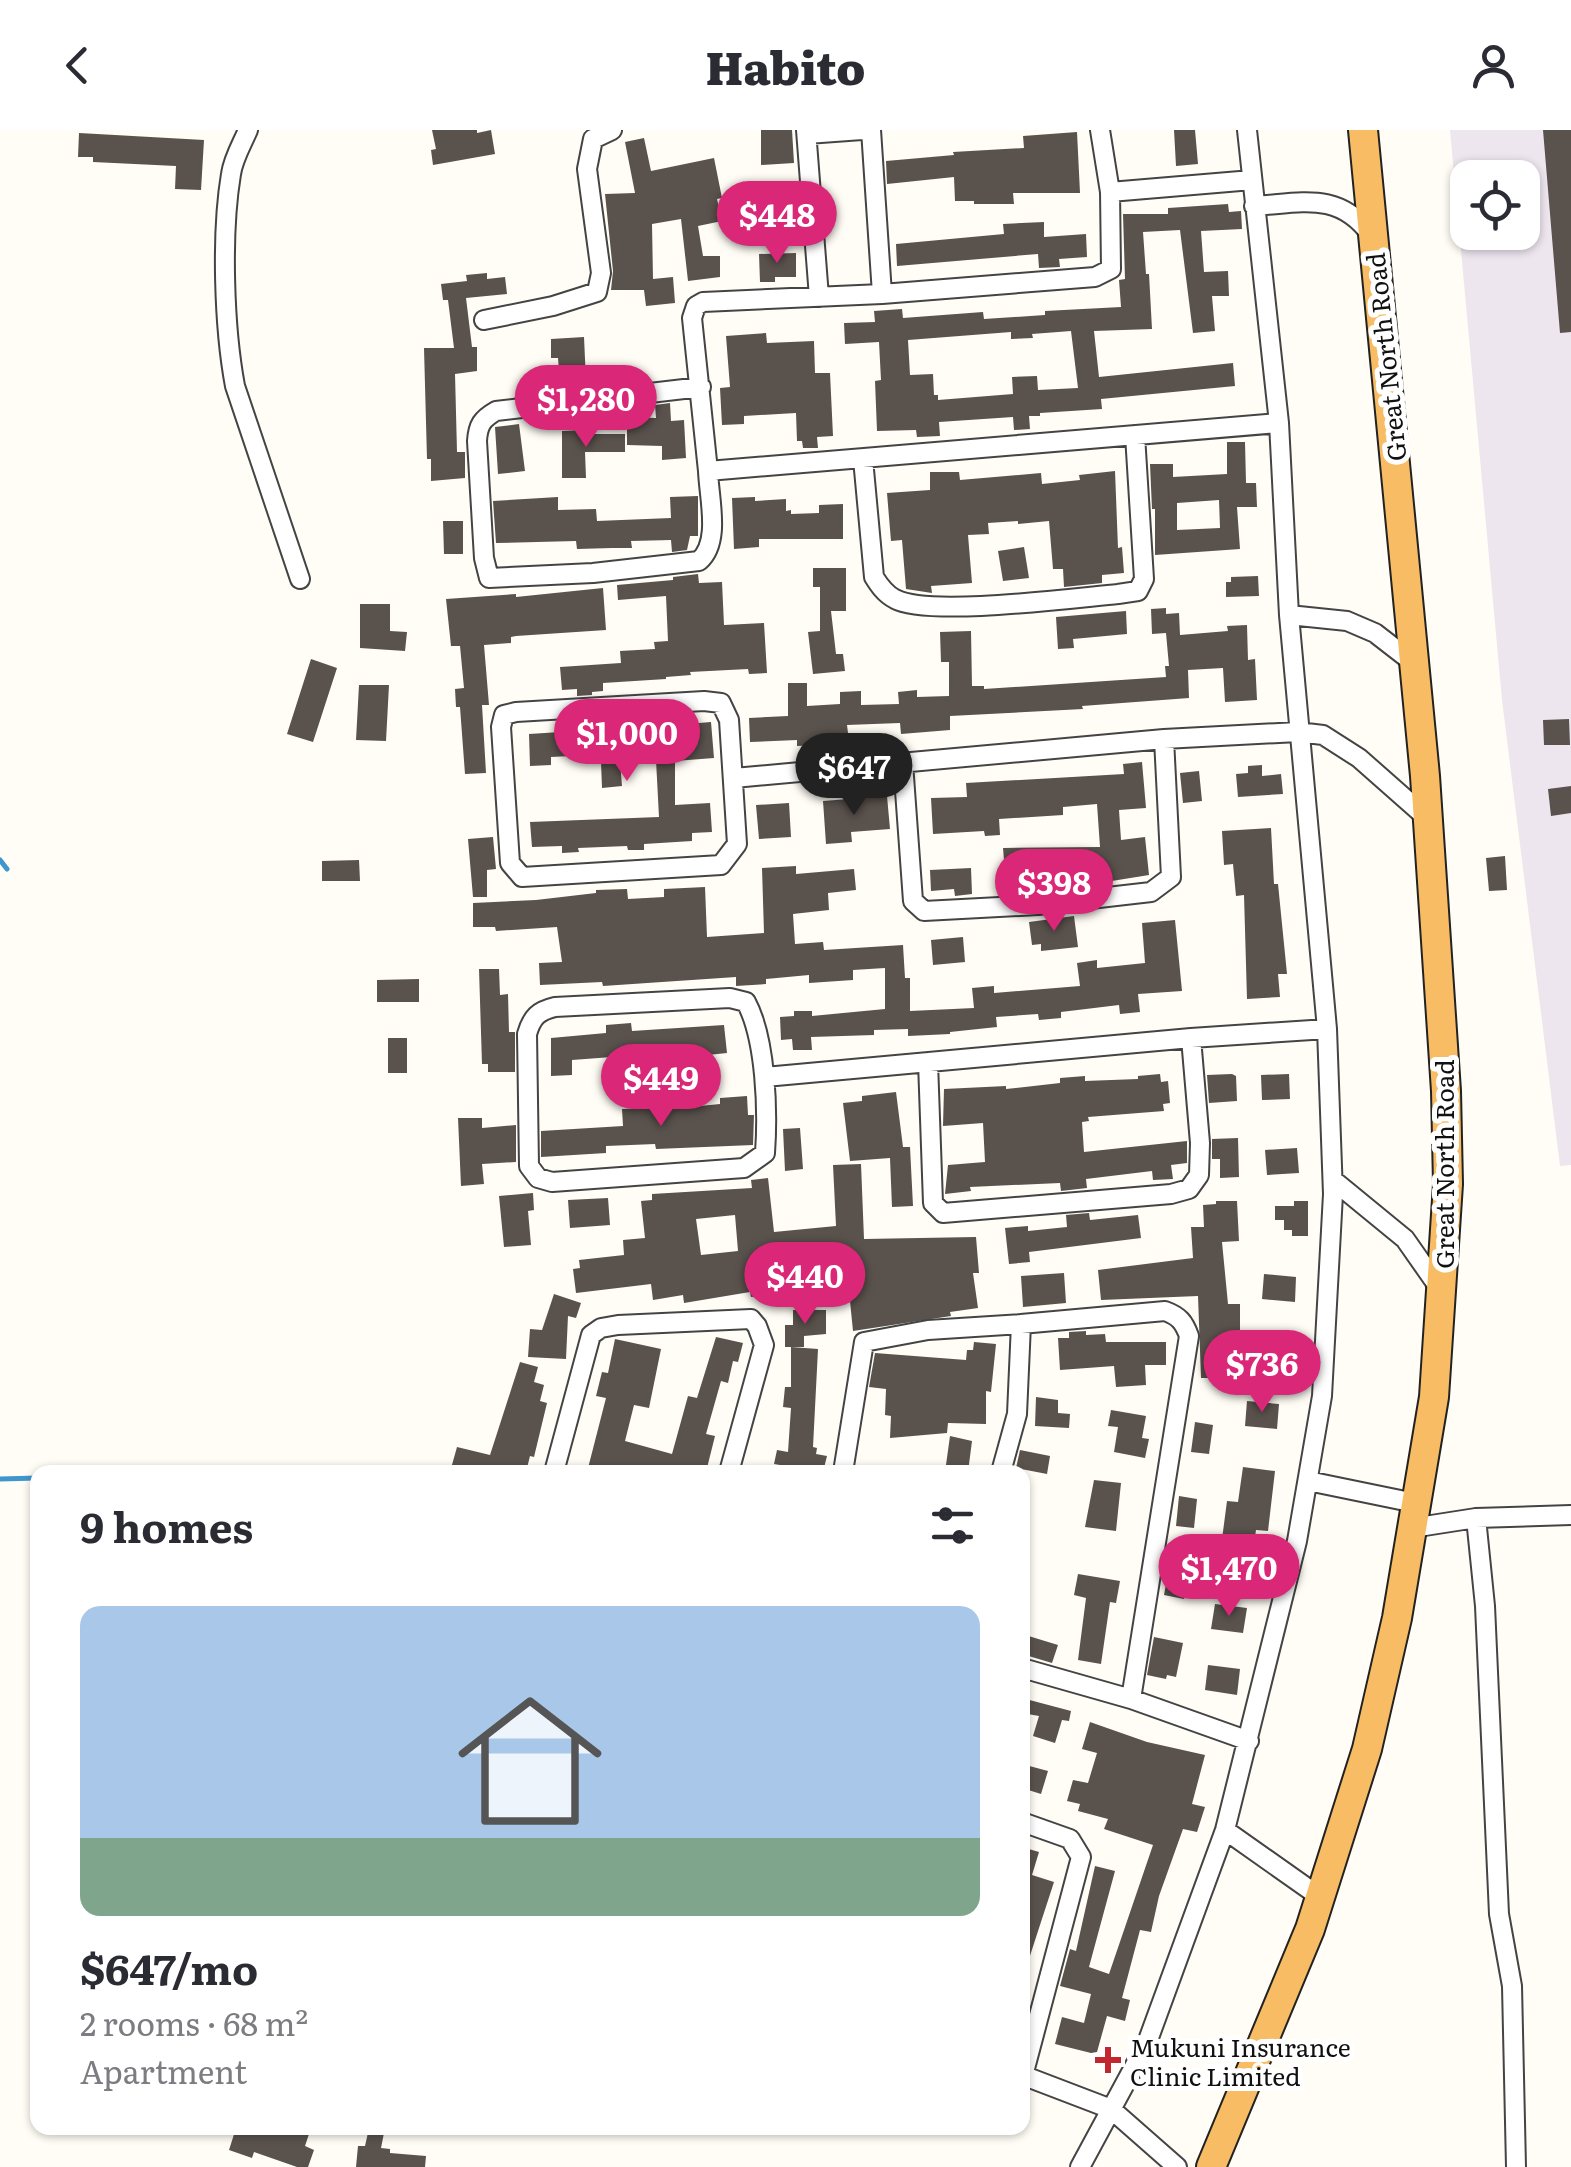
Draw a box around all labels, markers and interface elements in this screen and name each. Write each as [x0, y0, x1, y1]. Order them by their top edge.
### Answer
text: Habito [706, 32, 865, 99]
icon: back [50, 38, 105, 93]
icon: person [1466, 38, 1521, 93]
map controls [1450, 160, 1540, 250]
button: locate [1450, 160, 1540, 250]
pin: $448 [718, 181, 836, 266]
text: $448 [739, 189, 815, 237]
street label: Great North Road [1356, 251, 1414, 463]
pin: $1,280 [505, 365, 667, 450]
text: $1,280 [537, 373, 635, 421]
pin: $1,000 [546, 699, 708, 784]
text: $1,000 [576, 707, 678, 755]
pin: $647 [795, 733, 913, 818]
text: $647 [817, 741, 891, 789]
pin: $398 [995, 849, 1113, 934]
text: $398 [1017, 857, 1091, 905]
pin: $449 [602, 1044, 720, 1129]
text: $449 [623, 1052, 699, 1100]
street label: Great North Road [1425, 1059, 1462, 1269]
pin: $440 [746, 1242, 864, 1327]
text: $440 [766, 1250, 844, 1298]
pin: $736 [1203, 1330, 1321, 1415]
text: $736 [1226, 1338, 1298, 1386]
text: 9 homes [80, 1494, 253, 1556]
icon: filters [925, 1498, 980, 1553]
pin: $1,470 [1148, 1534, 1310, 1619]
text: $1,470 [1181, 1542, 1277, 1590]
icon: home [440, 1671, 620, 1851]
text: $647/mo [80, 1936, 258, 1998]
text: 2 rooms · 68 m² [80, 1998, 308, 2046]
place label: Mukuni Insurance Clinic Limited [1130, 2028, 1351, 2094]
text: Apartment [80, 2046, 247, 2094]
marker: Mukuni Insurance Clinic Limited [1095, 2047, 1121, 2073]

